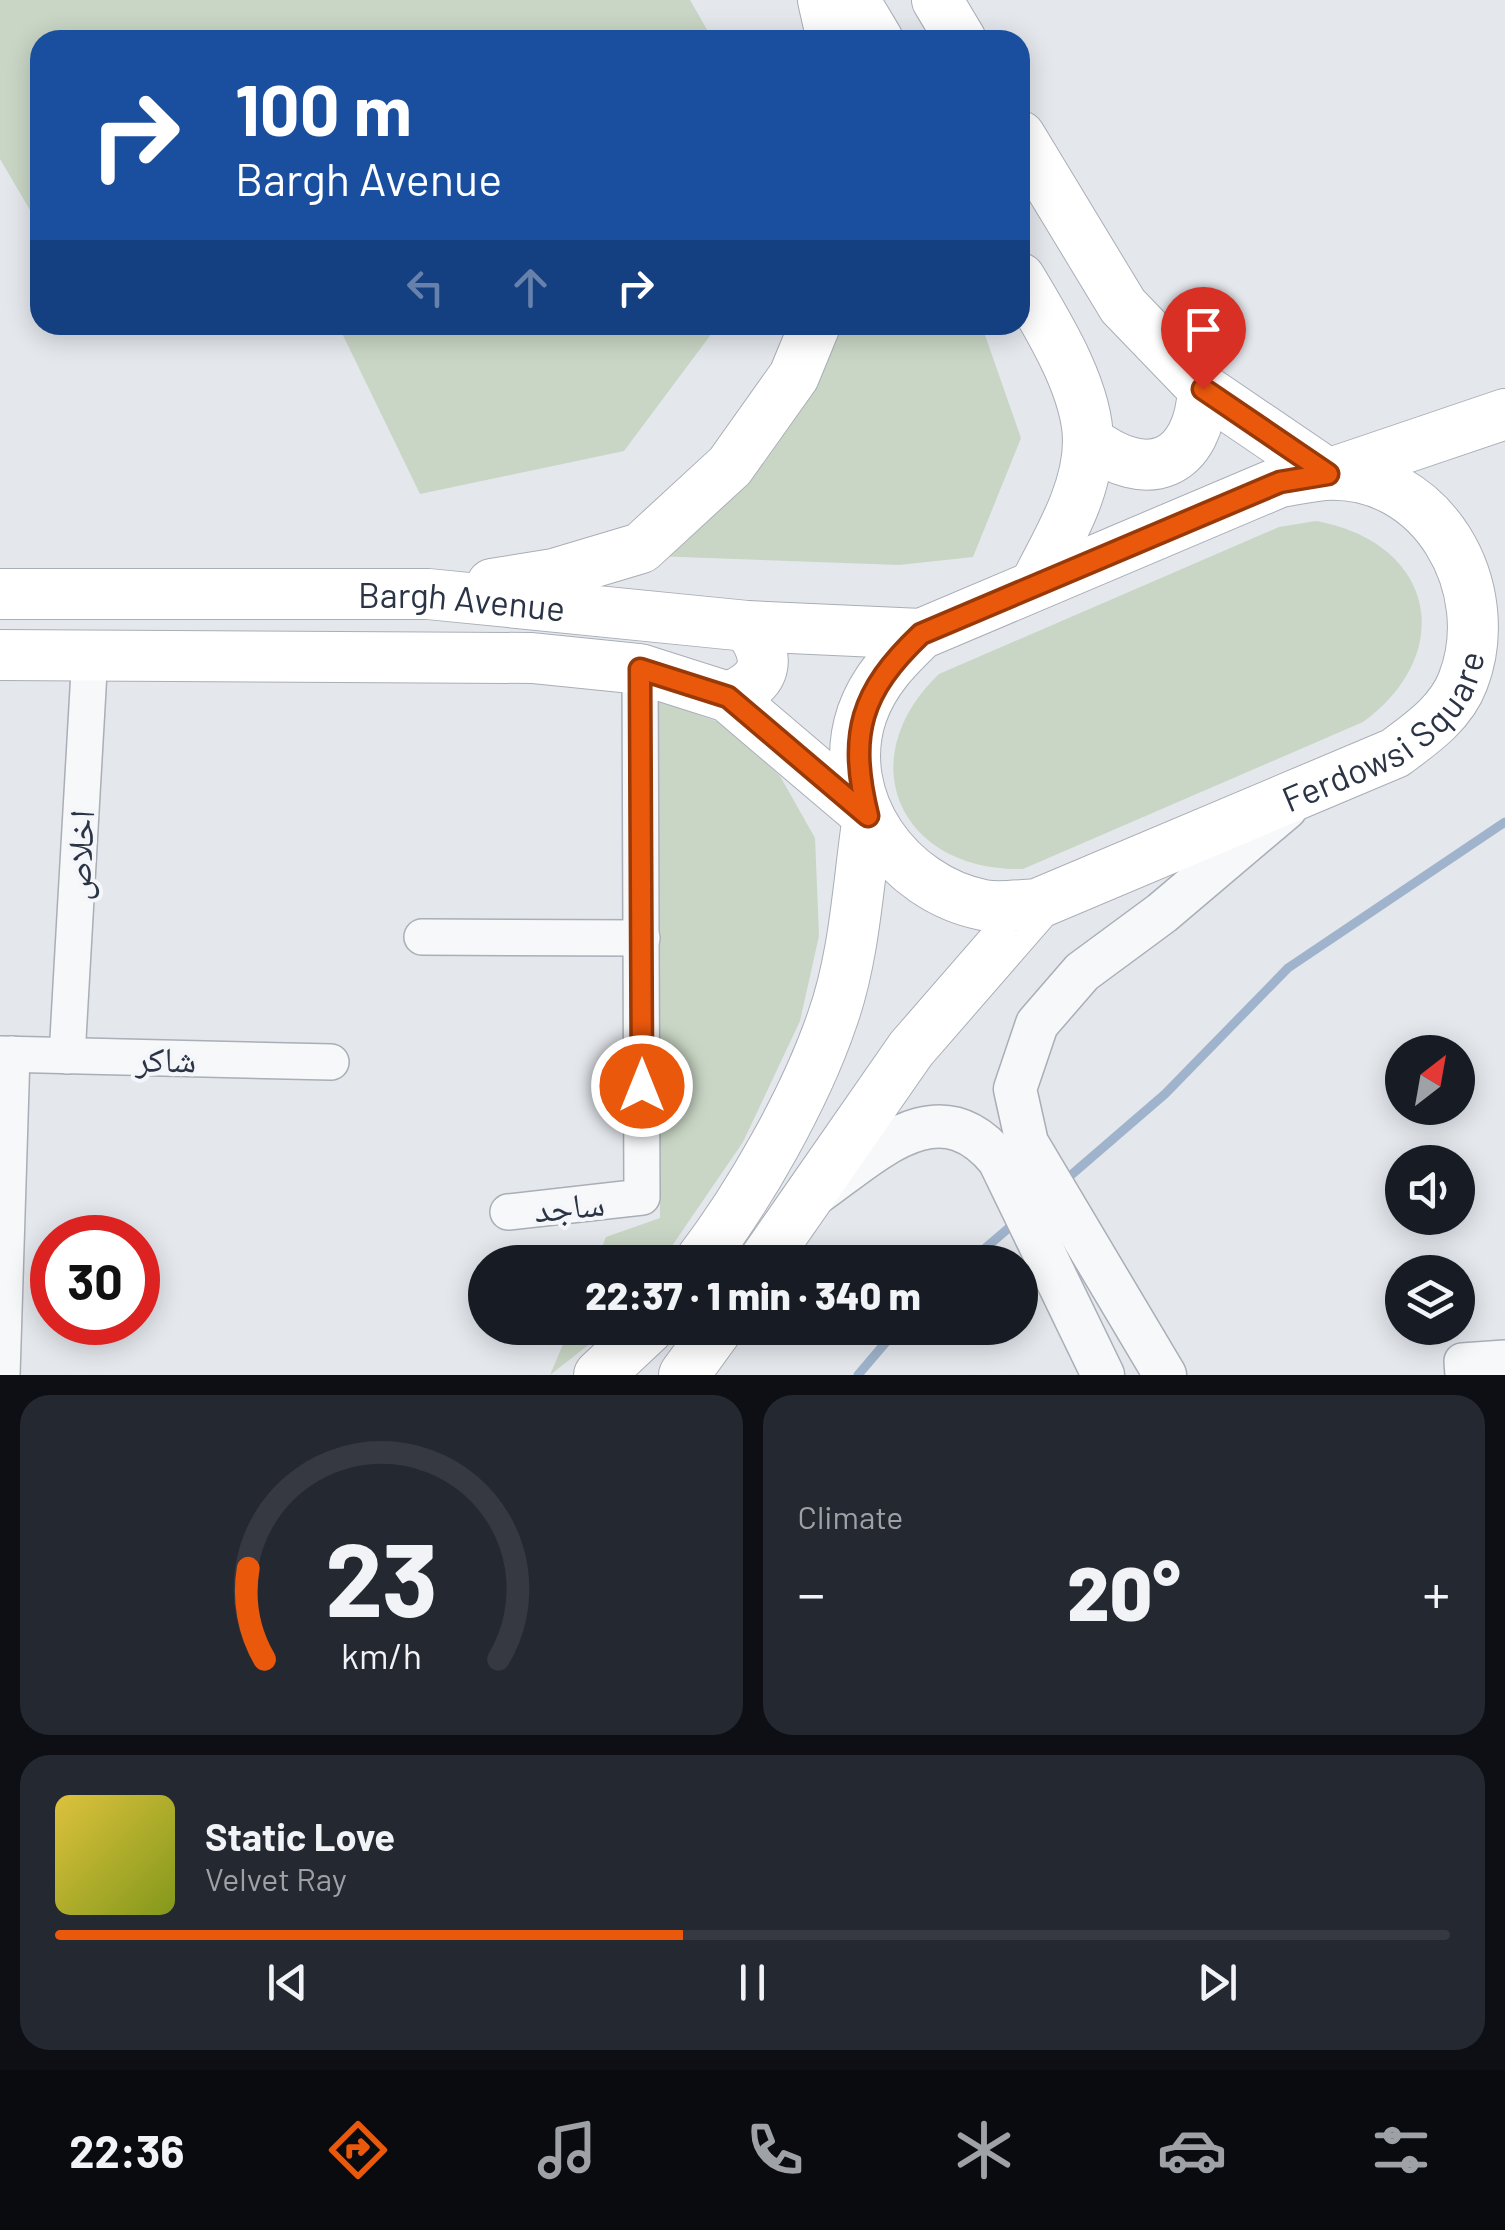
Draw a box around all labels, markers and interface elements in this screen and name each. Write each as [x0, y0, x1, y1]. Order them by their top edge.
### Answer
text: 100 m [235, 66, 412, 150]
icon: right [70, 70, 200, 200]
text: Bargh Avenue [235, 151, 502, 205]
icon: left [398, 260, 453, 315]
icon: ahead [503, 260, 558, 315]
icon: right [608, 260, 663, 315]
pin [1161, 287, 1246, 390]
icon: arrive [1176, 302, 1231, 357]
street label: Bargh Avenue [358, 573, 567, 629]
street label: Ferdowsi Square [1275, 647, 1492, 819]
street label: اخلاص [55, 809, 103, 901]
position arrow [590, 1034, 694, 1138]
north arrow [1385, 1035, 1475, 1125]
map controls [1385, 1035, 1475, 1345]
street label: شاکر [134, 1036, 197, 1080]
button: sound [1385, 1145, 1475, 1235]
street label: ساجد [532, 1180, 606, 1230]
speed limit sign: 30 [30, 1215, 160, 1345]
button: layers [1385, 1255, 1475, 1345]
text: 22:37 · 1 min · 340 m [585, 1272, 921, 1318]
text: Climate [798, 1497, 903, 1535]
text: 23 [325, 1513, 438, 1638]
text: 20° [1067, 1546, 1180, 1636]
text: − [798, 1559, 825, 1625]
text: + [1422, 1559, 1450, 1625]
text: km/h [341, 1633, 422, 1676]
text: Static Love [205, 1813, 395, 1859]
text: Velvet Ray [205, 1859, 347, 1897]
icon: previous [260, 1955, 315, 2010]
icon: pause [725, 1955, 780, 2010]
icon: next [1190, 1955, 1245, 2010]
icon: directions [323, 2115, 393, 2185]
icon: music [532, 2115, 602, 2185]
icon: phone [740, 2115, 810, 2185]
icon: climate [949, 2115, 1019, 2185]
icon: car [1157, 2115, 1227, 2185]
icon: filters [1366, 2115, 1436, 2185]
text: 22:36 [69, 2123, 185, 2177]

